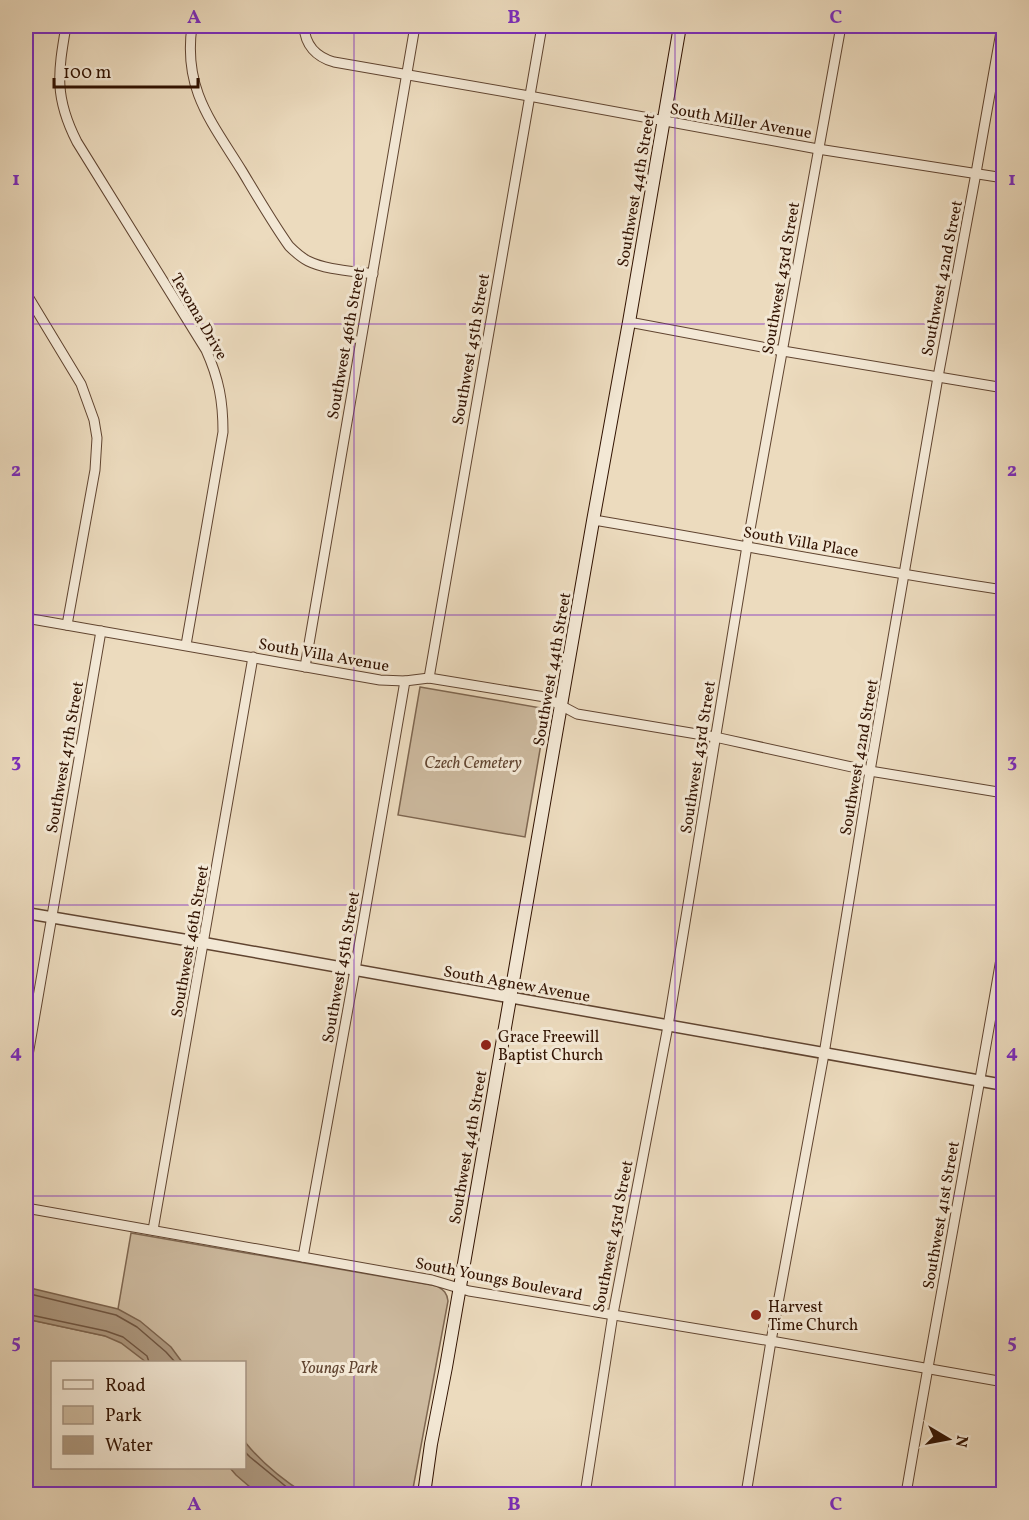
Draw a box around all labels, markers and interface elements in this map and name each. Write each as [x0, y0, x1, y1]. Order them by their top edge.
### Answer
text: A [187, 4, 201, 32]
text: B [507, 4, 521, 32]
text: C [830, 4, 843, 32]
scale bar [54, 51, 198, 89]
text: 100 m [63, 61, 112, 86]
street label: South Miller Avenue [668, 99, 813, 145]
street label: Southwest 44th Street [613, 111, 661, 269]
text: 1 [12, 166, 20, 194]
text: 1 [1008, 166, 1016, 194]
street label: Southwest 42nd Street [917, 198, 969, 358]
street label: Southwest 43rd Street [758, 200, 806, 356]
street label: Southwest 46th Street [323, 265, 371, 421]
street label: Texoma Drive [165, 270, 232, 364]
street label: Southwest 45th Street [448, 272, 496, 427]
text: 2 [11, 457, 21, 485]
text: 2 [1007, 457, 1017, 485]
street label: South Villa Place [741, 522, 860, 564]
street label: Southwest 44th Street [529, 590, 577, 748]
street label: South Villa Avenue [257, 634, 391, 678]
street label: Southwest 42nd Street [835, 677, 885, 837]
street label: Southwest 47th Street [42, 679, 90, 835]
street label: Southwest 43rd Street [676, 679, 722, 835]
text: 3 [11, 748, 21, 776]
text: 3 [1007, 748, 1017, 776]
park label: Czech Cemetery [424, 753, 522, 775]
street label: Southwest 46th Street [167, 863, 215, 1019]
street label: Southwest 45th Street [318, 890, 366, 1045]
street label: South Agnew Avenue [442, 961, 592, 1009]
place label: Grace Freewill Baptist Church [498, 1027, 603, 1067]
marker: Grace Freewill Baptist Church [479, 1038, 493, 1052]
text: 4 [10, 1039, 22, 1067]
text: 4 [1006, 1039, 1018, 1067]
street label: Southwest 44th Street [445, 1068, 493, 1226]
street label: Southwest 41st Street [918, 1139, 966, 1291]
street label: Southwest 43rd Street [588, 1158, 640, 1314]
street label: South Youngs Boulevard [413, 1253, 584, 1307]
place label: Harvest Time Church [768, 1297, 858, 1337]
marker: Harvest Time Church [749, 1308, 763, 1322]
text: 5 [11, 1329, 21, 1357]
text: 5 [1007, 1329, 1017, 1357]
park label: Youngs Park [300, 1358, 379, 1380]
legend [51, 1361, 246, 1469]
text: Road [105, 1374, 146, 1399]
text: Park [105, 1404, 142, 1429]
north arrow [918, 1409, 978, 1469]
text: Water [105, 1434, 153, 1459]
text: N [949, 1434, 973, 1449]
text: A [187, 1491, 201, 1519]
text: B [507, 1491, 521, 1519]
text: C [830, 1491, 843, 1519]

